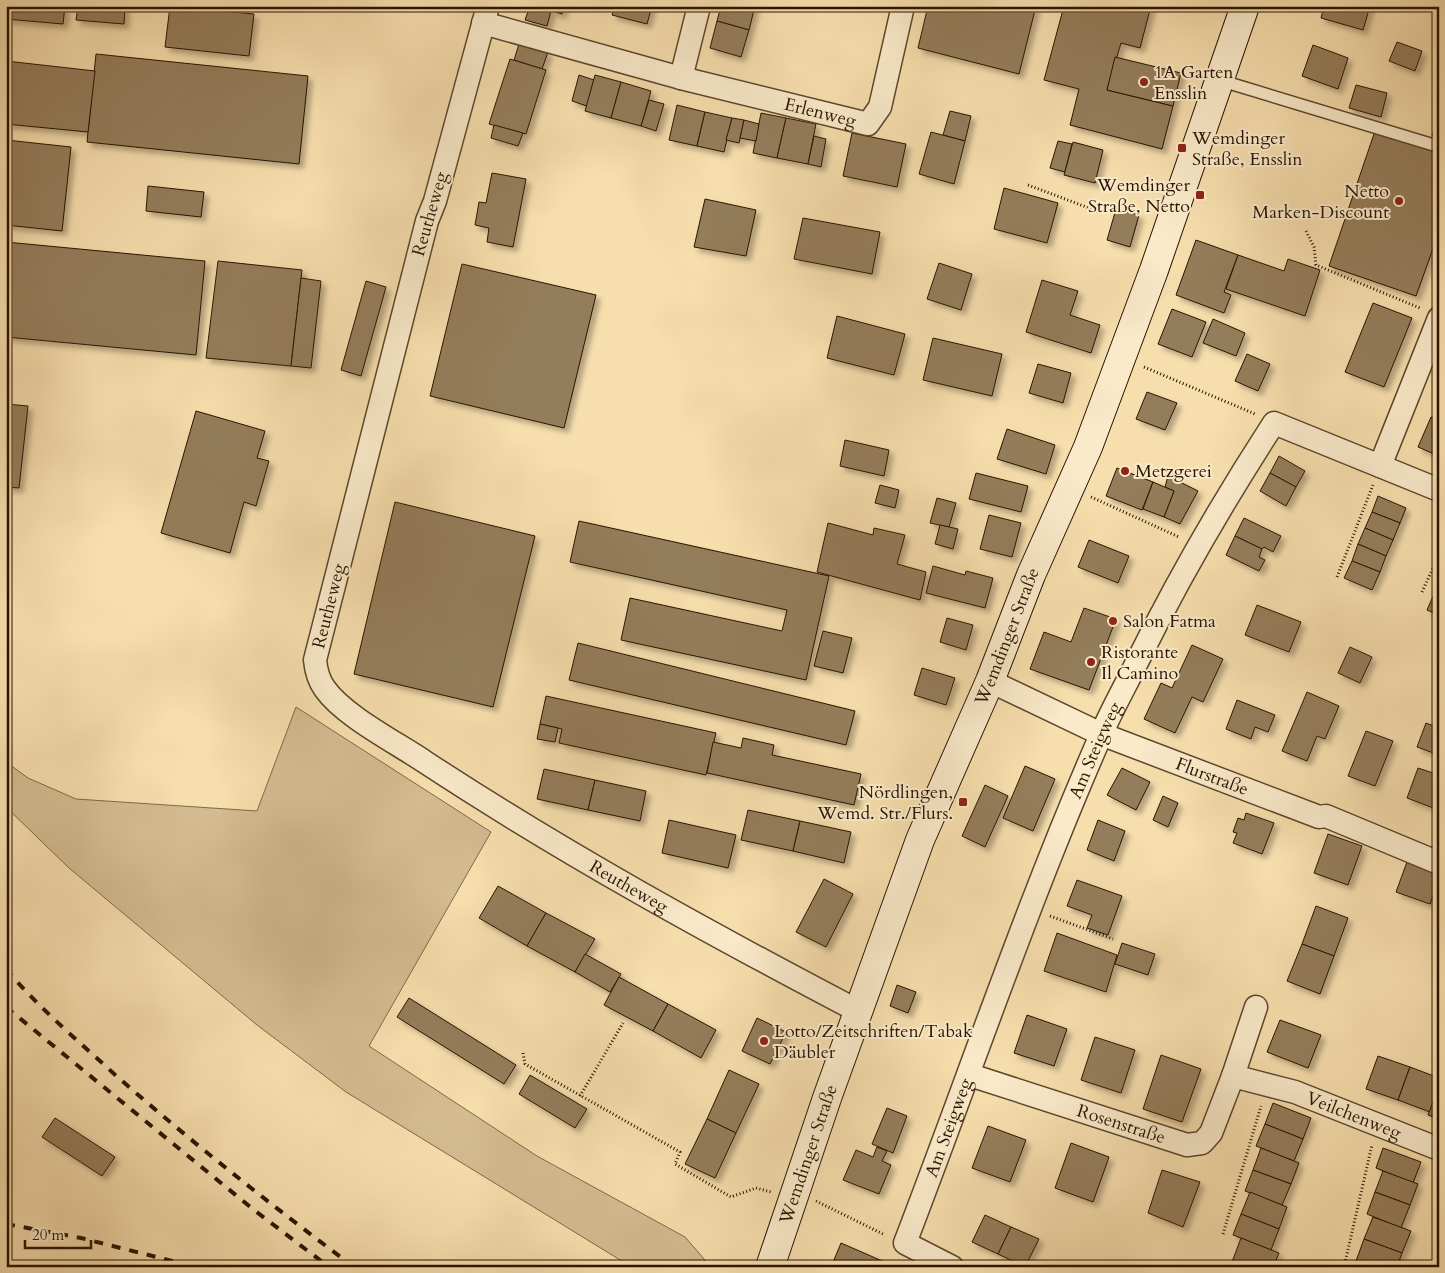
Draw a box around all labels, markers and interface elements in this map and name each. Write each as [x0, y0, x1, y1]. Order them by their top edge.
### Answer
place label: 1A Garten Ensslin [1154, 60, 1234, 106]
marker: 1A Garten Ensslin [1138, 76, 1150, 88]
street label: Erlenweg [782, 91, 860, 133]
place label: Wemdinger Straße, Ensslin [1191, 126, 1303, 172]
marker: Wemdinger Straße, Ensslin [1176, 142, 1188, 154]
street label: Reutheweg [406, 168, 454, 259]
place label: Wemdinger Straße, Netto [1088, 173, 1190, 219]
place label: Netto Marken-Discount [1252, 179, 1389, 225]
marker: Wemdinger Straße, Netto [1194, 189, 1206, 201]
marker: Netto Marken-Discount [1393, 195, 1405, 207]
place label: Metzgerei [1135, 459, 1212, 484]
marker: Metzgerei [1119, 465, 1131, 477]
street label: Reutheweg [306, 560, 352, 651]
street label: Wemdinger Straße [968, 564, 1045, 710]
place label: Salon Fatma [1123, 609, 1216, 634]
marker: Salon Fatma [1107, 615, 1119, 627]
place label: Ristorante Il Camino [1101, 640, 1179, 686]
marker: Ristorante Il Camino [1085, 656, 1097, 668]
street label: Am Steigweg [1063, 697, 1128, 803]
street label: Flurstraße [1172, 751, 1252, 802]
place label: Nördlingen, Wemd. Str./Flurs. [816, 780, 953, 826]
marker: Nördlingen, Wemd. Str./Flurs. [957, 796, 969, 808]
street label: Reutheweg [585, 854, 674, 919]
place label: Lotto/Zeitschriften/Tabak Däubler [774, 1019, 973, 1065]
marker: Lotto/Zeitschriften/Tabak Däubler [758, 1035, 770, 1047]
street label: Am Steigweg [919, 1074, 978, 1181]
street label: Wemdinger Straße [773, 1081, 843, 1228]
street label: Veilchenweg [1303, 1085, 1406, 1146]
street label: Rosenstraße [1074, 1098, 1169, 1150]
scale bar [25, 1218, 91, 1250]
text: 20 m [32, 1225, 64, 1245]

